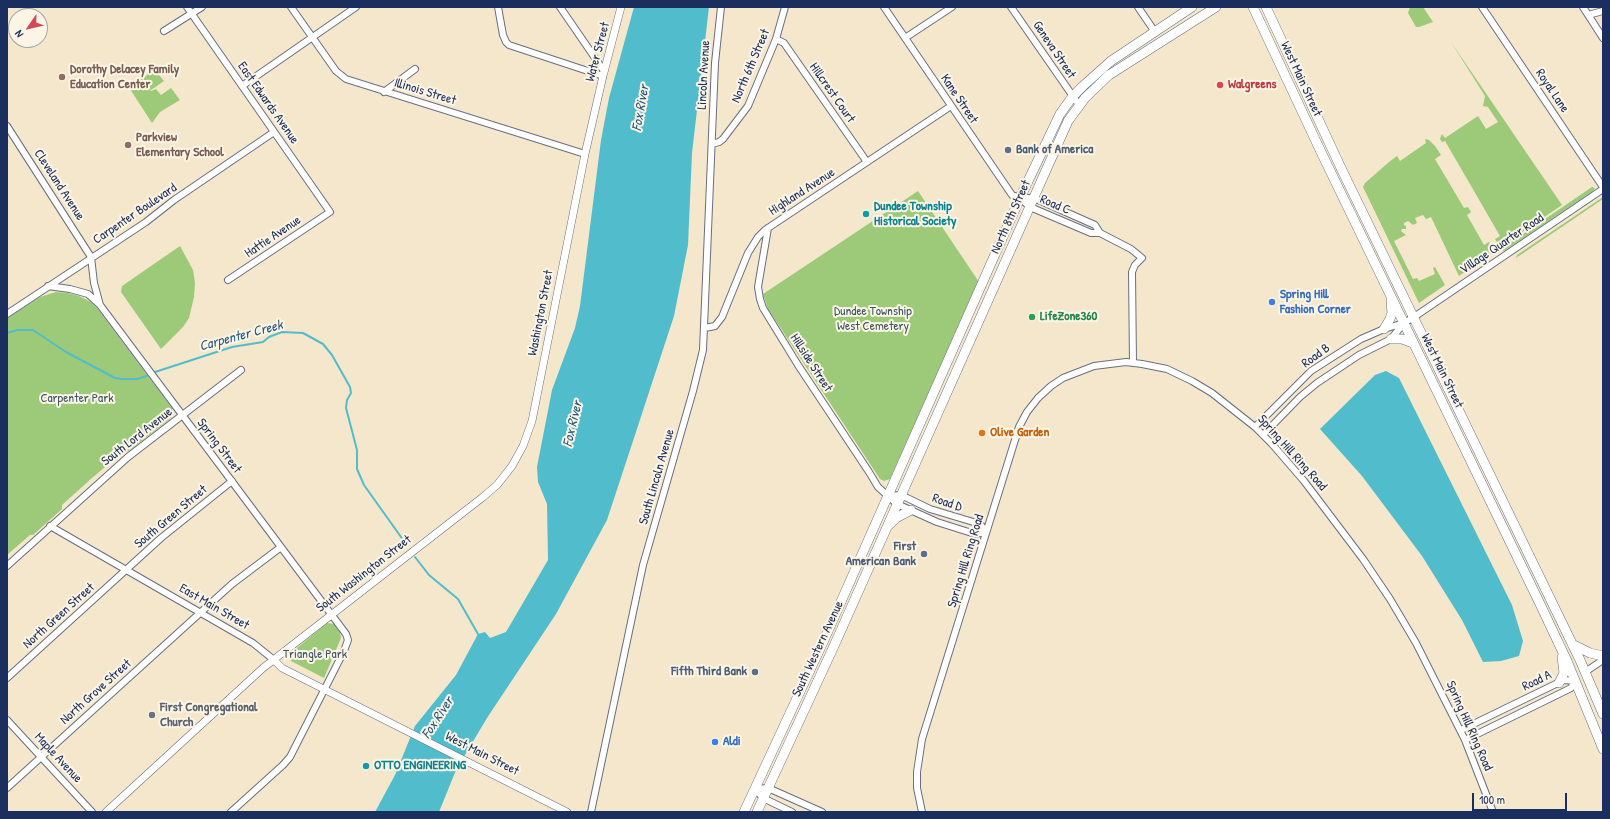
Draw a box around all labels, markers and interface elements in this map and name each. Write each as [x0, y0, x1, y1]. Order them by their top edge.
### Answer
north arrow [8, 8, 48, 48]
street label: Geneva Street [1029, 18, 1079, 82]
street label: Water Street [583, 21, 613, 83]
street label: North 6th Street [728, 27, 774, 105]
text: N [11, 28, 26, 41]
street label: West Main Street [1277, 39, 1325, 119]
street label: Lincoln Avenue [694, 40, 714, 110]
street label: East Edwards Avenue [234, 59, 302, 147]
street label: Hillcrest Court [806, 60, 858, 126]
place label: Dorothy Delacey Family Education Center [70, 62, 179, 93]
street label: Royal Lane [1532, 66, 1572, 116]
street label: Kane Street [937, 71, 981, 127]
marker: Dorothy Delacey Family Education Center [57, 72, 67, 82]
street label: Illinois Street [392, 75, 458, 109]
place label: Walgreens [1228, 77, 1277, 93]
marker: Walgreens [1215, 80, 1225, 90]
water label: Fox River [629, 84, 653, 132]
place label: Parkview Elementary School [136, 130, 224, 161]
marker: Parkview Elementary School [123, 140, 133, 150]
place label: Bank of America [1016, 142, 1093, 158]
marker: Bank of America [1003, 145, 1013, 155]
street label: Cleveland Avenue [30, 147, 88, 223]
street label: Highland Avenue [766, 165, 838, 219]
street label: North 8th Street [988, 178, 1034, 256]
street label: Carpenter Boulevard [90, 180, 180, 248]
street label: Road C [1037, 192, 1073, 218]
place label: Dundee Township Historical Society [874, 199, 957, 230]
marker: Dundee Township Historical Society [861, 209, 871, 219]
street label: Village Quarter Road [1457, 210, 1547, 278]
street label: Hattie Avenue [242, 213, 304, 261]
street label: Washington Street [525, 269, 557, 357]
place label: Spring Hill Fashion Corner [1280, 287, 1351, 318]
marker: Spring Hill Fashion Corner [1267, 297, 1277, 307]
park label: Dundee Township West Cemetery [834, 304, 912, 335]
place label: LifeZone360 [1040, 309, 1097, 325]
marker: LifeZone360 [1027, 312, 1037, 322]
water label: Carpenter Creek [198, 317, 284, 355]
street label: Hillside Street [786, 331, 836, 395]
street label: West Main Street [1417, 331, 1467, 411]
street label: Road B [1299, 341, 1333, 371]
park label: Carpenter Park [40, 391, 114, 407]
water label: Fox River [560, 399, 586, 449]
street label: South Lord Avenue [99, 405, 175, 469]
street label: Spring Hill Ring Road [1254, 412, 1330, 494]
street label: Spring Street [193, 416, 245, 476]
place label: Olive Garden [990, 425, 1049, 441]
street label: South Lincoln Avenue [636, 427, 678, 527]
marker: Olive Garden [977, 428, 987, 438]
street label: South Green Street [131, 482, 211, 552]
street label: Road D [930, 491, 964, 515]
street label: Spring Hill Ring Road [944, 513, 988, 609]
street label: South Washington Street [313, 532, 415, 616]
place label: First American Bank [846, 539, 916, 570]
marker: First American Bank [919, 549, 929, 559]
street label: North Green Street [20, 580, 98, 652]
street label: East Main Street [176, 581, 252, 633]
street label: South Western Avenue [789, 599, 847, 699]
park label: Triangle Park [283, 647, 347, 663]
street label: North Grove Street [57, 656, 135, 728]
place label: Fifth Third Bank [671, 664, 747, 680]
marker: Fifth Third Bank [750, 667, 760, 677]
street label: Road A [1520, 667, 1554, 695]
street label: Spring Hill Ring Road [1442, 679, 1496, 773]
water label: Fox River [418, 694, 458, 742]
place label: First Congregational Church [160, 700, 257, 731]
marker: First Congregational Church [147, 710, 157, 720]
street label: West Main Street [443, 729, 521, 779]
street label: Maple Avenue [31, 730, 85, 786]
place label: Aldi [723, 734, 741, 750]
marker: Aldi [710, 737, 720, 747]
place label: OTTO ENGINEERING [374, 758, 466, 774]
marker: OTTO ENGINEERING [361, 761, 371, 771]
scale bar [1474, 785, 1569, 811]
text: 100 m [1479, 791, 1505, 808]

